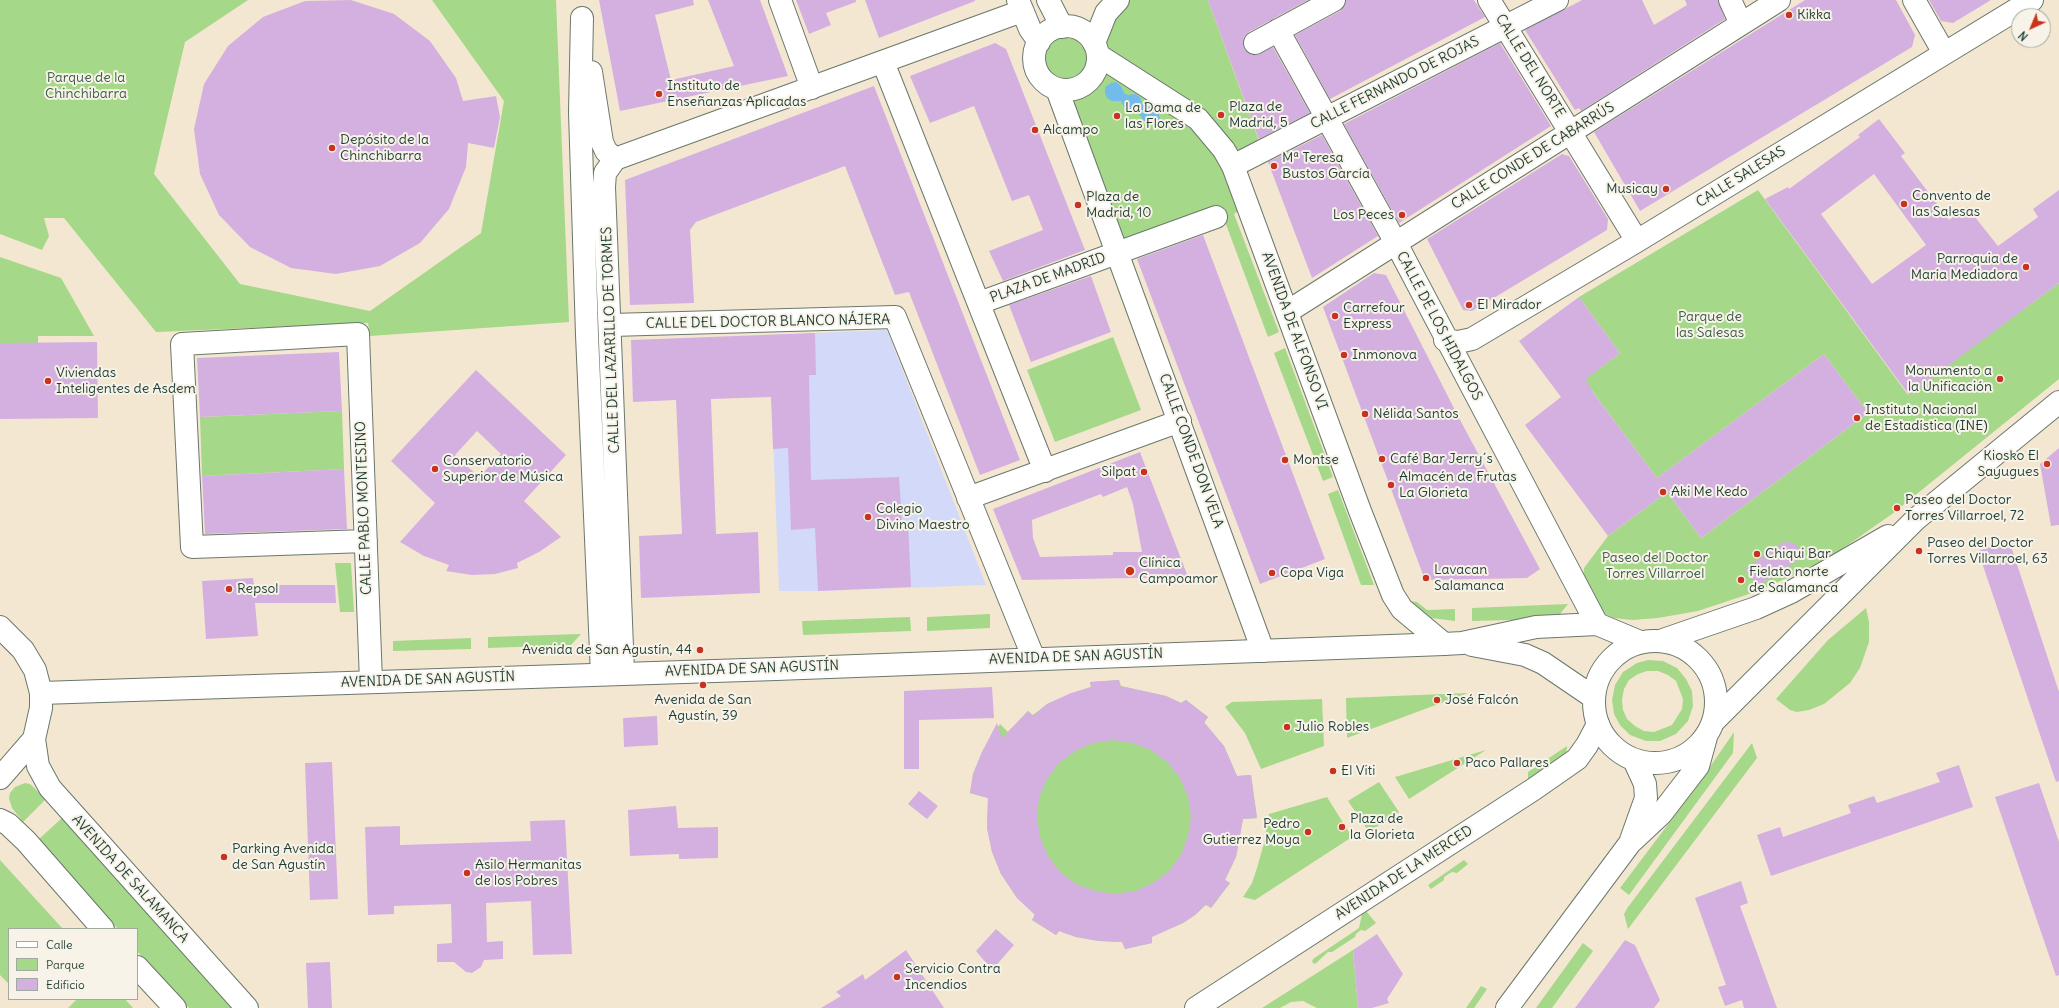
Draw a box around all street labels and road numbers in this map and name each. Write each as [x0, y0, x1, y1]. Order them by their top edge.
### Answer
street label: CALLE DEL NORTE [1491, 11, 1569, 121]
street label: CALLE FERNANDO DE ROJAS [1308, 33, 1482, 133]
street label: CALLE CONDE DE CABARRÚS [1448, 99, 1618, 213]
street label: CALLE SALESAS [1693, 143, 1789, 211]
street label: CALLE DEL LAZARILLO DE TORMES [599, 226, 623, 454]
street label: PLAZA DE MADRID [988, 249, 1108, 307]
street label: CALLE DE LOS HIDALGOS [1393, 249, 1485, 403]
street label: AVENIDA DE ALFONSO VI [1258, 250, 1330, 412]
street label: CALLE DEL DOCTOR BLANCO NÁJERA [646, 311, 890, 333]
street label: CALLE CONDE DON VELA [1155, 371, 1227, 531]
street label: CALLE PABLO MONTESINO [353, 421, 375, 595]
street label: AVENIDA DE SAN AGUSTÍN [989, 646, 1163, 668]
street label: AVENIDA DE SAN AGUSTÍN [665, 658, 839, 680]
street label: AVENIDA DE SAN AGUSTÍN [341, 669, 515, 691]
street label: AVENIDA DE SALAMANCA [68, 811, 192, 947]
street label: AVENIDA DE LA MERCED [1332, 822, 1476, 924]

